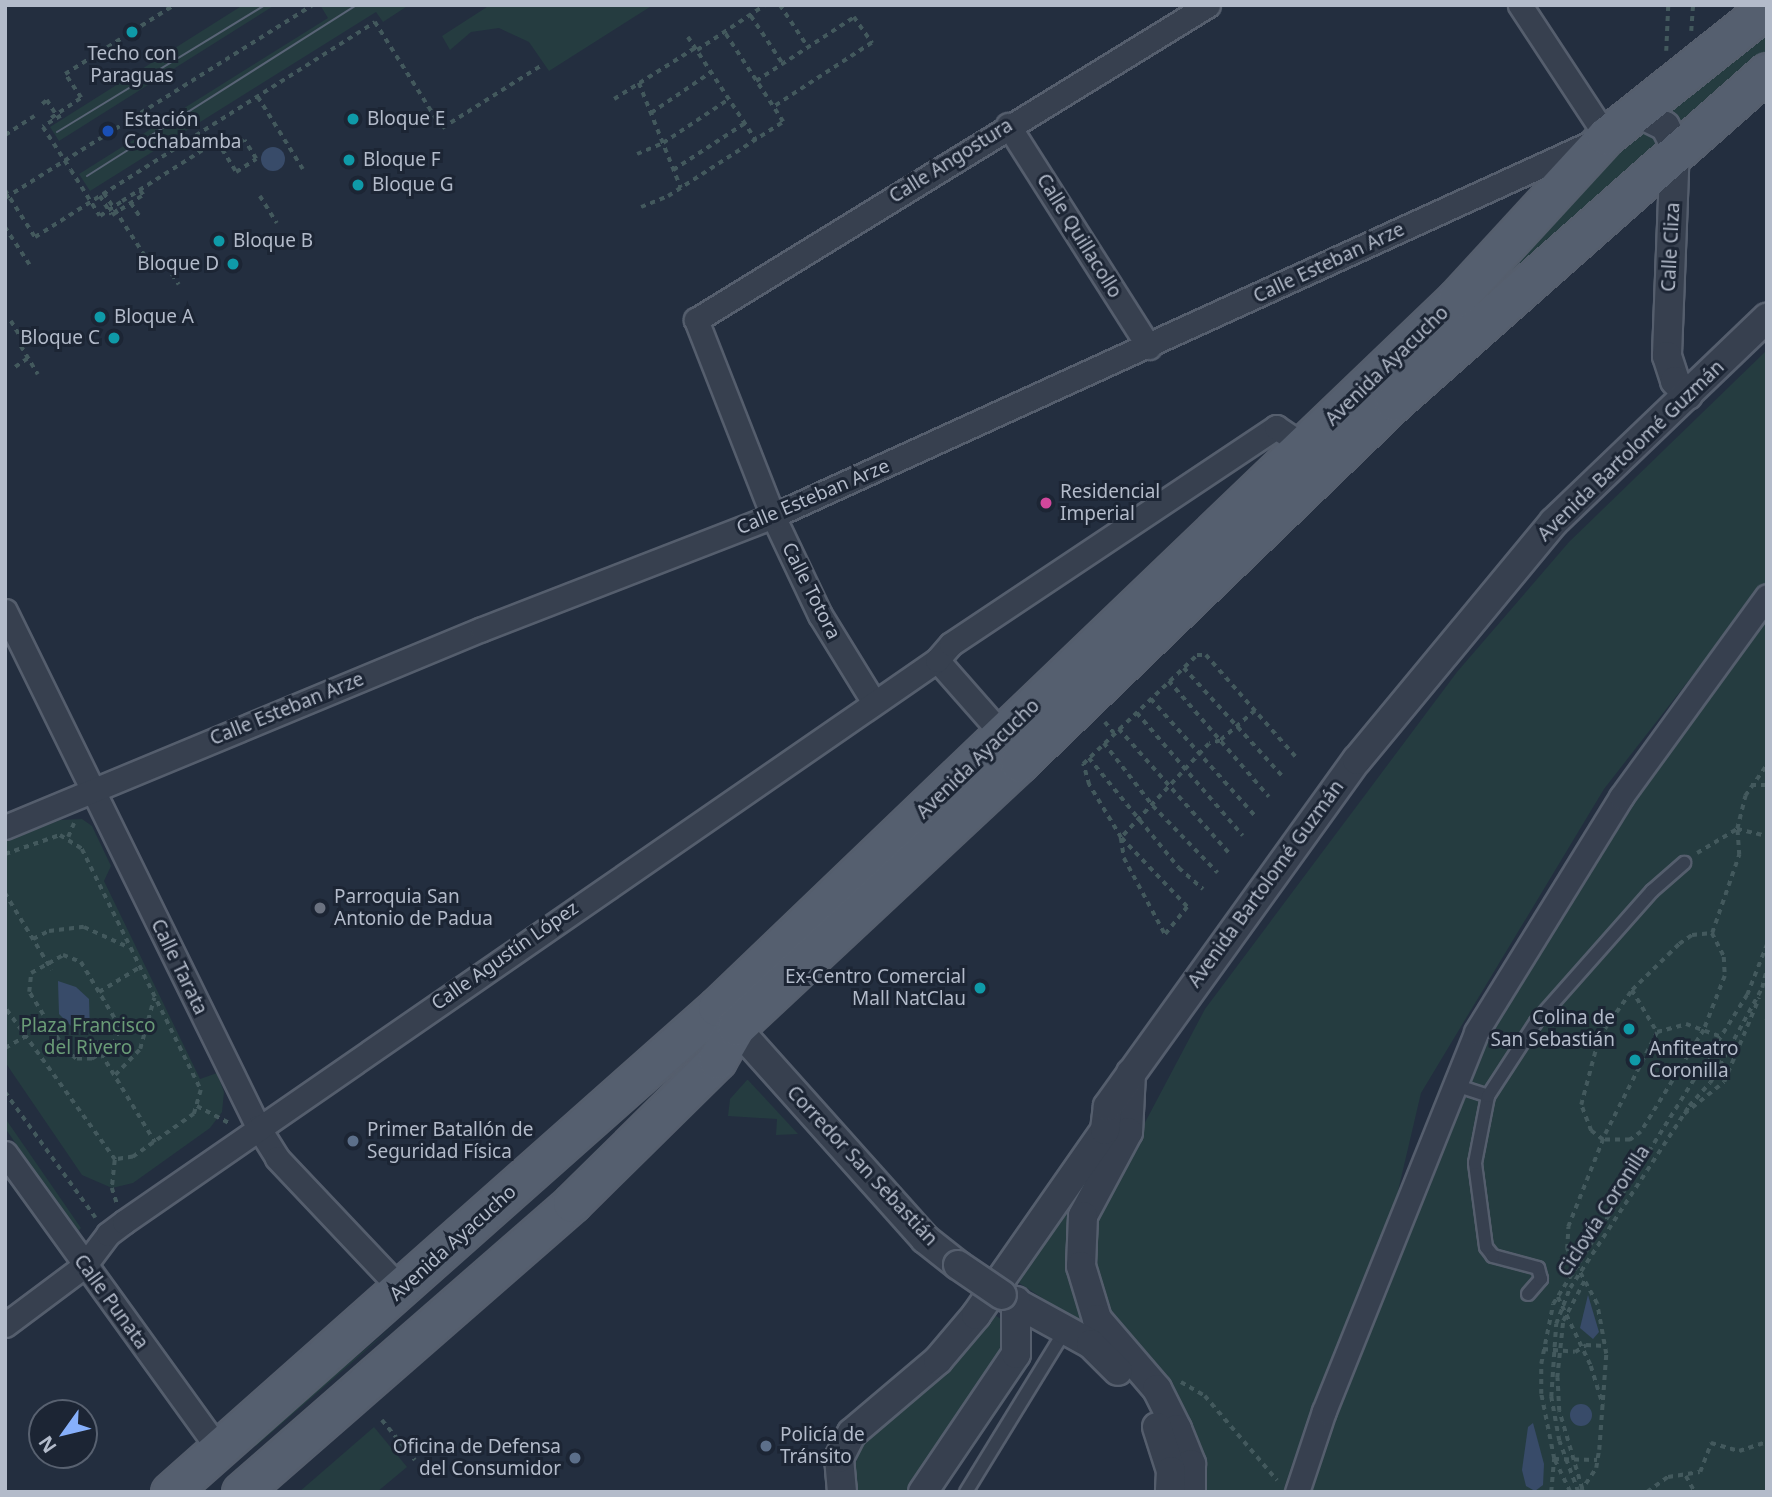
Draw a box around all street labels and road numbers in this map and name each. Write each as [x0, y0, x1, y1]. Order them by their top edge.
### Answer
street label: Calle Angostura [885, 114, 1017, 208]
street label: Calle Quillacollo [1032, 170, 1126, 302]
street label: Calle Cliza [1657, 202, 1685, 292]
street label: Calle Esteban Arze [1250, 218, 1408, 308]
street label: Avenida Ayacucho [1321, 301, 1453, 431]
street label: Avenida Bartolomé Guzmán [1533, 356, 1729, 546]
street label: Calle Esteban Arze [733, 454, 893, 540]
street label: Calle Totora [777, 539, 845, 643]
street label: Calle Esteban Arze [207, 668, 367, 750]
street label: Avenida Ayacucho [912, 694, 1044, 824]
street label: Avenida Bartolomé Guzmán [1183, 776, 1349, 992]
street label: Calle Agustín López [427, 897, 583, 1015]
street label: Calle Tarata [146, 916, 212, 1018]
street label: Corredor San Sebastián [782, 1081, 942, 1251]
street label: Ciclovía Coronilla [1553, 1141, 1655, 1281]
street label: Avenida Ayacucho [385, 1180, 521, 1306]
street label: Calle Punata [69, 1250, 153, 1354]

